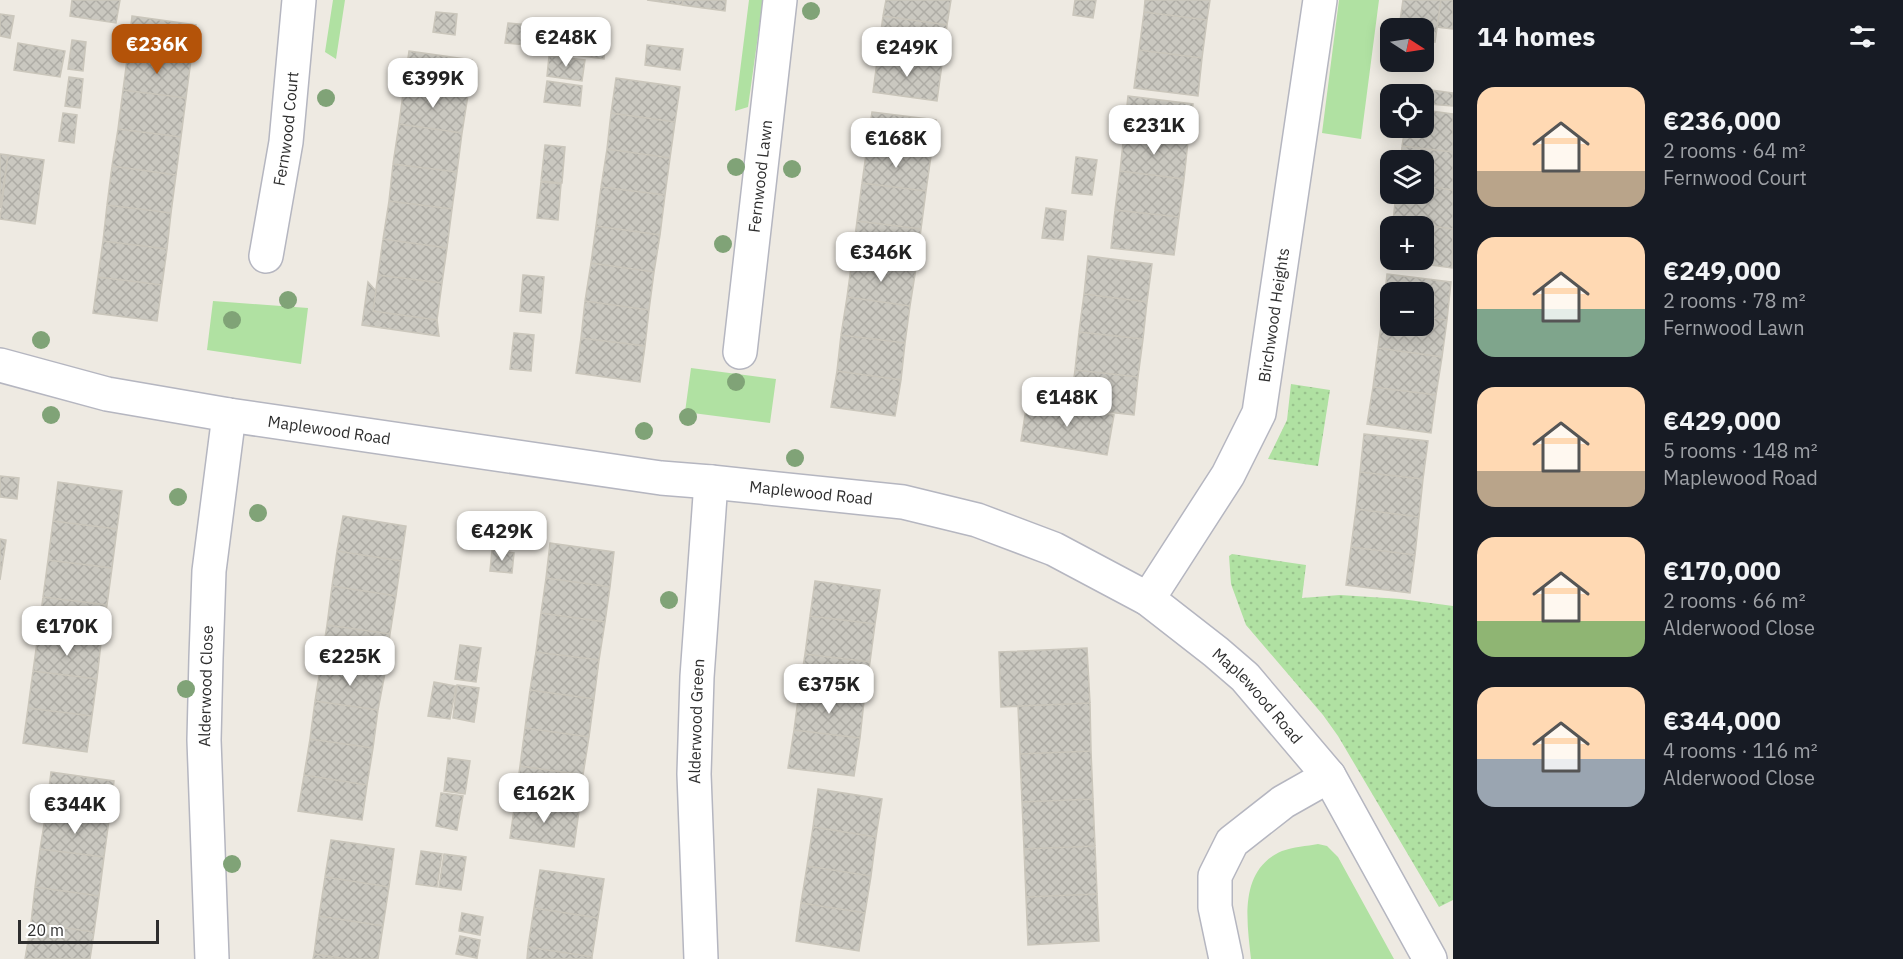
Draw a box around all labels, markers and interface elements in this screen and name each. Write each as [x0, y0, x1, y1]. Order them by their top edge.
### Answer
pin: €248K [524, 17, 608, 68]
north arrow [1380, 18, 1434, 72]
map controls [1380, 18, 1434, 336]
text: 14 homes [1477, 19, 1595, 53]
icon: filters [1846, 20, 1879, 53]
text: €248K [535, 23, 597, 50]
pin: €236K [115, 24, 199, 75]
pin: €249K [865, 27, 949, 78]
text: €236K [126, 30, 188, 57]
text: €249K [876, 33, 938, 60]
pin: €399K [391, 58, 475, 109]
text: €399K [402, 64, 464, 91]
street label: Fernwood Court [269, 71, 302, 187]
button: locate [1380, 84, 1434, 138]
text: €236,000 [1663, 103, 1781, 137]
pin: €231K [1112, 105, 1196, 156]
text: €231K [1123, 111, 1185, 138]
icon: home [1525, 111, 1597, 183]
pin: €168K [854, 118, 938, 169]
street label: Fernwood Lawn [744, 119, 776, 234]
text: €168K [865, 124, 927, 151]
text: 2 rooms · 64 m² [1663, 137, 1806, 164]
button: layers [1380, 150, 1434, 204]
text: Fernwood Court [1663, 164, 1807, 191]
button: + [1380, 216, 1434, 270]
pin: €346K [839, 232, 923, 283]
text: €346K [850, 238, 912, 265]
street label: Birchwood Heights [1254, 246, 1293, 384]
text: €249,000 [1663, 253, 1781, 287]
icon: home [1525, 261, 1597, 333]
button: − [1380, 282, 1434, 336]
text: 2 rooms · 78 m² [1663, 287, 1806, 314]
text: Fernwood Lawn [1663, 314, 1805, 341]
pin: €148K [1025, 377, 1109, 428]
text: €148K [1036, 383, 1098, 410]
text: €429,000 [1663, 403, 1781, 437]
street label: Maplewood Road [267, 411, 392, 448]
icon: home [1525, 411, 1597, 483]
text: 5 rooms · 148 m² [1663, 437, 1818, 464]
text: Maplewood Road [1663, 464, 1818, 491]
street label: Maplewood Road [748, 476, 874, 509]
pin: €429K [460, 511, 544, 562]
text: €429K [471, 517, 533, 544]
text: €170,000 [1663, 553, 1781, 587]
icon: home [1525, 561, 1597, 633]
text: 2 rooms · 66 m² [1663, 587, 1806, 614]
pin: €170K [25, 606, 109, 657]
text: €170K [36, 612, 98, 639]
text: Alderwood Close [1663, 614, 1815, 641]
street label: Alderwood Close [194, 625, 217, 747]
pin: €225K [308, 636, 392, 687]
text: €225K [319, 642, 381, 669]
street label: Maplewood Road [1208, 643, 1307, 748]
street label: Alderwood Green [684, 658, 708, 784]
pin: €375K [787, 664, 871, 715]
text: €375K [798, 670, 860, 697]
text: €344,000 [1663, 703, 1781, 737]
icon: home [1525, 711, 1597, 783]
text: 4 rooms · 116 m² [1663, 737, 1818, 764]
text: Alderwood Close [1663, 764, 1815, 791]
pin: €162K [502, 773, 586, 824]
text: €162K [513, 779, 575, 806]
pin: €344K [33, 784, 117, 835]
text: €344K [44, 790, 106, 817]
scale bar [18, 917, 159, 944]
text: 20 m [27, 920, 64, 940]

